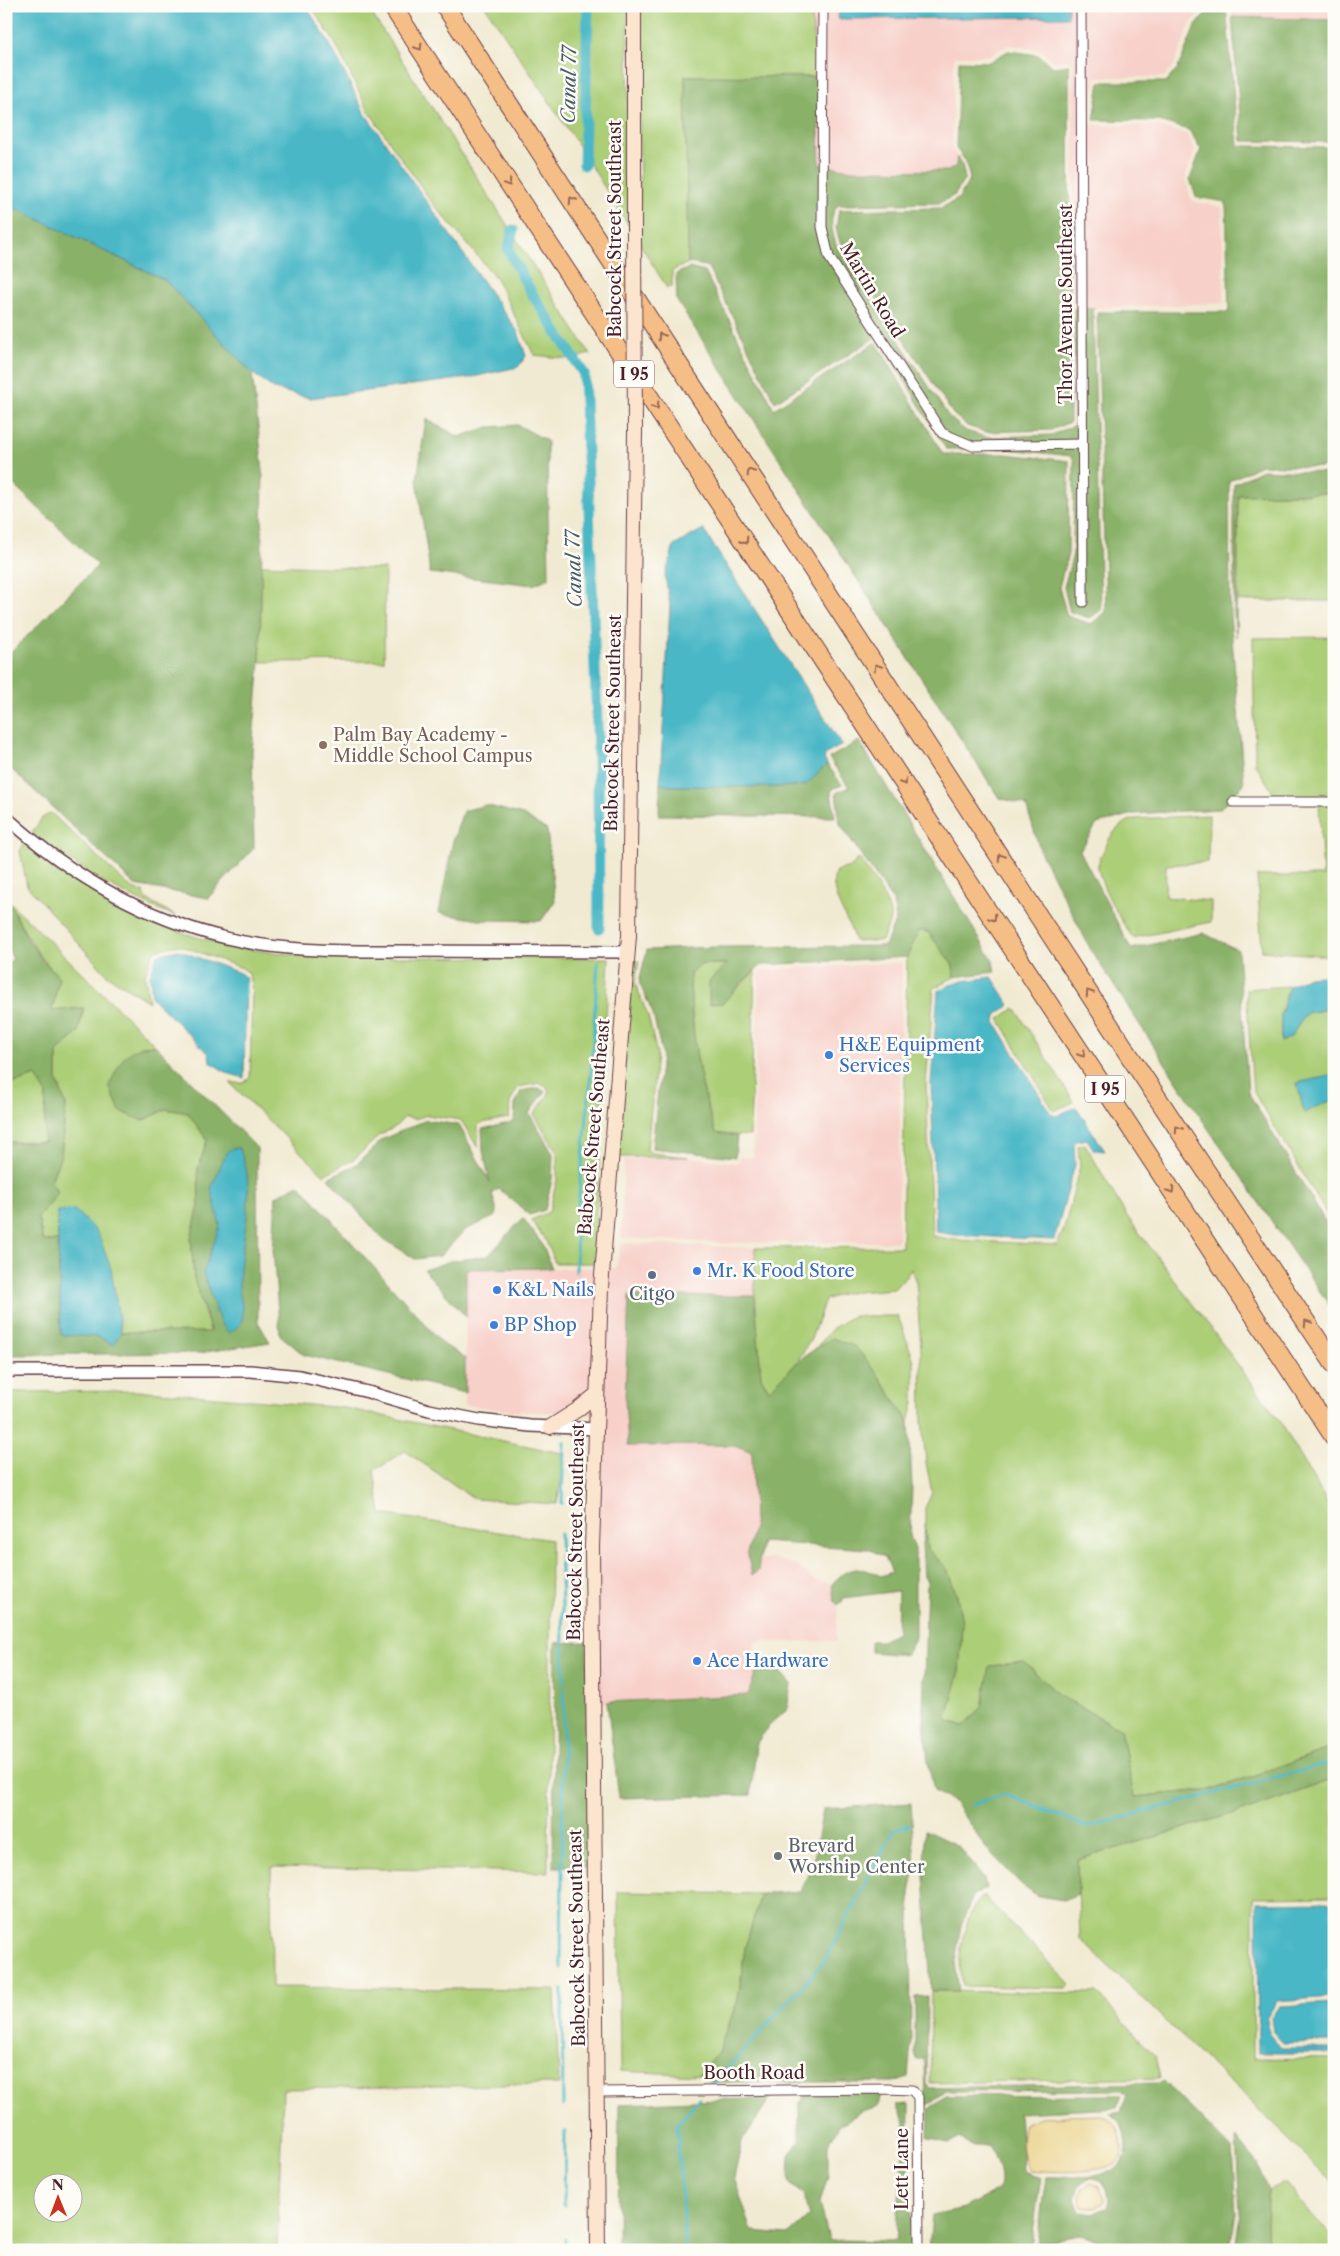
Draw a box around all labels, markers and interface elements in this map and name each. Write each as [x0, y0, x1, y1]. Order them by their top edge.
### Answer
one-way arrow [412, 42, 422, 51]
water label: Canal 77 [557, 43, 581, 124]
street label: Babcock Street Southeast [604, 120, 626, 338]
one-way arrow [502, 177, 511, 186]
one-way arrow [569, 196, 578, 206]
street label: Thor Avenue Southeast [1055, 203, 1077, 404]
street label: Martin Road [835, 238, 909, 342]
one-way arrow [658, 333, 667, 342]
road number: I 95 [614, 360, 654, 388]
one-way arrow [649, 401, 659, 410]
one-way arrow [746, 469, 756, 478]
water label: Canal 77 [561, 527, 587, 608]
one-way arrow [739, 536, 748, 545]
street label: Babcock Street Southeast [600, 613, 626, 832]
one-way arrow [874, 663, 883, 673]
place label: Palm Bay Academy - Middle School Campus [333, 724, 533, 767]
marker: Palm Bay Academy - Middle School Campus [317, 739, 329, 751]
one-way arrow [898, 777, 907, 786]
one-way arrow [997, 854, 1007, 863]
one-way arrow [987, 913, 996, 922]
one-way arrow [1086, 990, 1095, 999]
street label: Babcock Street Southeast [574, 1017, 615, 1236]
place label: H&E Equipment Services [839, 1034, 982, 1077]
one-way arrow [1076, 1048, 1085, 1058]
marker: H&E Equipment Services [823, 1049, 835, 1061]
road number: I 95 [1085, 1076, 1125, 1102]
one-way arrow [1175, 1125, 1185, 1134]
one-way arrow [1165, 1185, 1175, 1194]
place label: Mr. K Food Store [707, 1260, 855, 1282]
marker: Mr. K Food Store [691, 1265, 703, 1277]
marker: Citgo [646, 1269, 658, 1281]
place label: K&L Nails [507, 1279, 594, 1301]
place label: Citgo [629, 1283, 675, 1305]
marker: K&L Nails [491, 1284, 503, 1296]
place label: BP Shop [504, 1314, 577, 1336]
marker: BP Shop [488, 1319, 500, 1331]
one-way arrow [1304, 1319, 1313, 1329]
street label: Babcock Street Southeast [563, 1422, 589, 1641]
place label: Ace Hardware [706, 1650, 829, 1672]
marker: Ace Hardware [691, 1655, 703, 1667]
street label: Babcock Street Southeast [564, 1828, 590, 2047]
place label: Brevard Worship Center [787, 1835, 925, 1878]
marker: Brevard Worship Center [772, 1850, 784, 1862]
street label: Booth Road [703, 2062, 805, 2084]
street label: Lett Lane [891, 2128, 913, 2210]
north arrow [32, 2174, 82, 2224]
text: N [52, 2176, 64, 2194]

